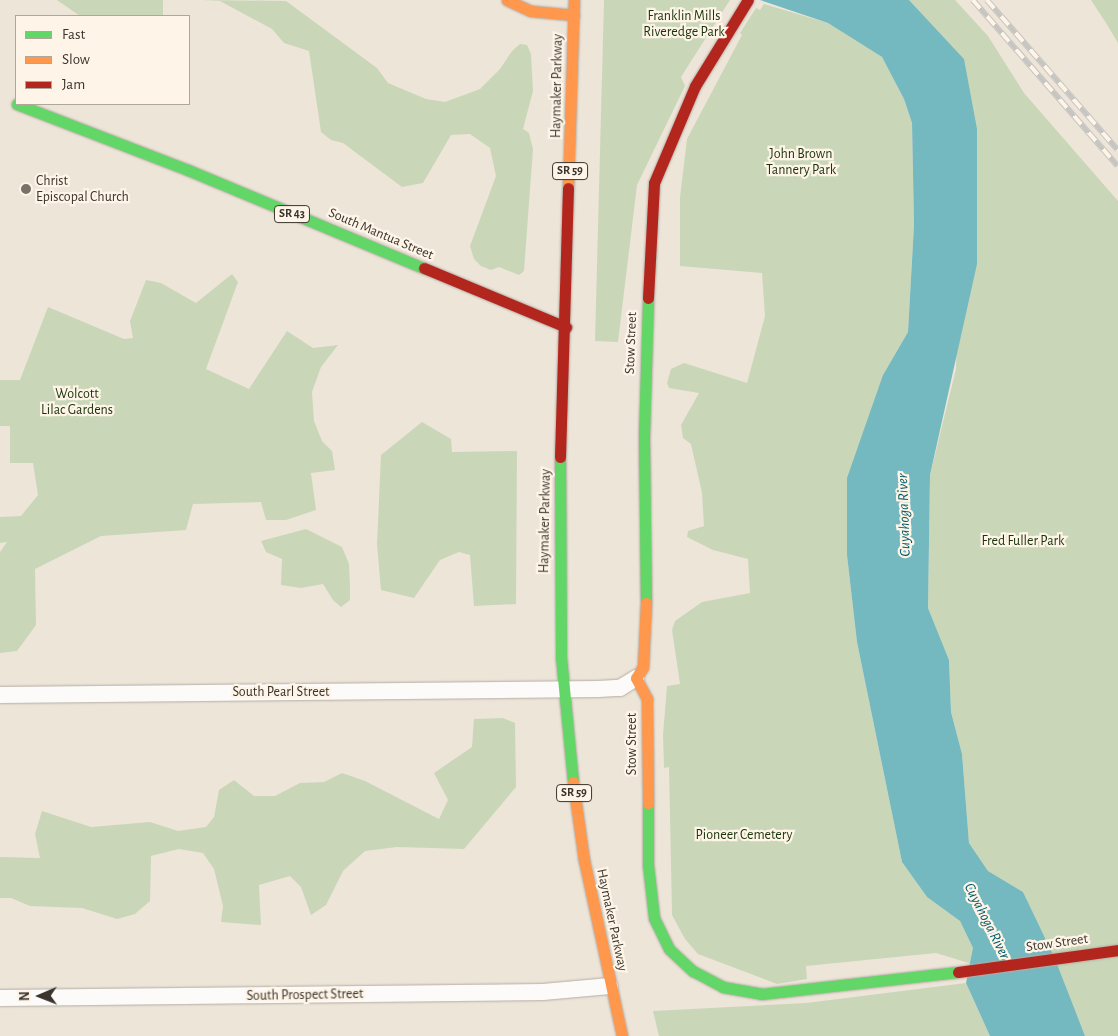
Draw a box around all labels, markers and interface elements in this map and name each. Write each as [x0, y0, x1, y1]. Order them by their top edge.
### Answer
park label: Franklin Mills Riveredge Park [643, 8, 725, 40]
legend [15, 15, 190, 105]
text: Fast [62, 27, 85, 42]
street label: Haymaker Parkway [548, 34, 566, 138]
text: Slow [62, 52, 90, 67]
text: Jam [62, 77, 85, 92]
park label: John Brown Tannery Park [766, 146, 836, 178]
road number: SR 59 [551, 162, 589, 180]
place label: Christ Episcopal Church [36, 173, 129, 206]
marker: Christ Episcopal Church [20, 183, 32, 195]
road number: SR 43 [273, 204, 311, 223]
street label: South Mantua Street [326, 204, 436, 264]
street label: Stow Street [622, 312, 640, 374]
park label: Wolcott Lilac Gardens [41, 386, 113, 418]
street label: Haymaker Parkway [536, 469, 554, 573]
water label: Cuyahoga River [894, 473, 914, 557]
park label: Fred Fuller Park [981, 533, 1065, 549]
street label: South Pearl Street [232, 684, 330, 700]
street label: Stow Street [624, 713, 640, 775]
road number: SR 59 [555, 784, 593, 802]
park label: Pioneer Cemetery [696, 827, 792, 843]
street label: Haymaker Parkway [593, 867, 631, 973]
water label: Cuyahoga River [960, 880, 1014, 962]
street label: Stow Street [1025, 930, 1089, 956]
north arrow [15, 971, 65, 1021]
street label: South Prospect Street [246, 986, 364, 1004]
text: N [18, 991, 32, 1001]

